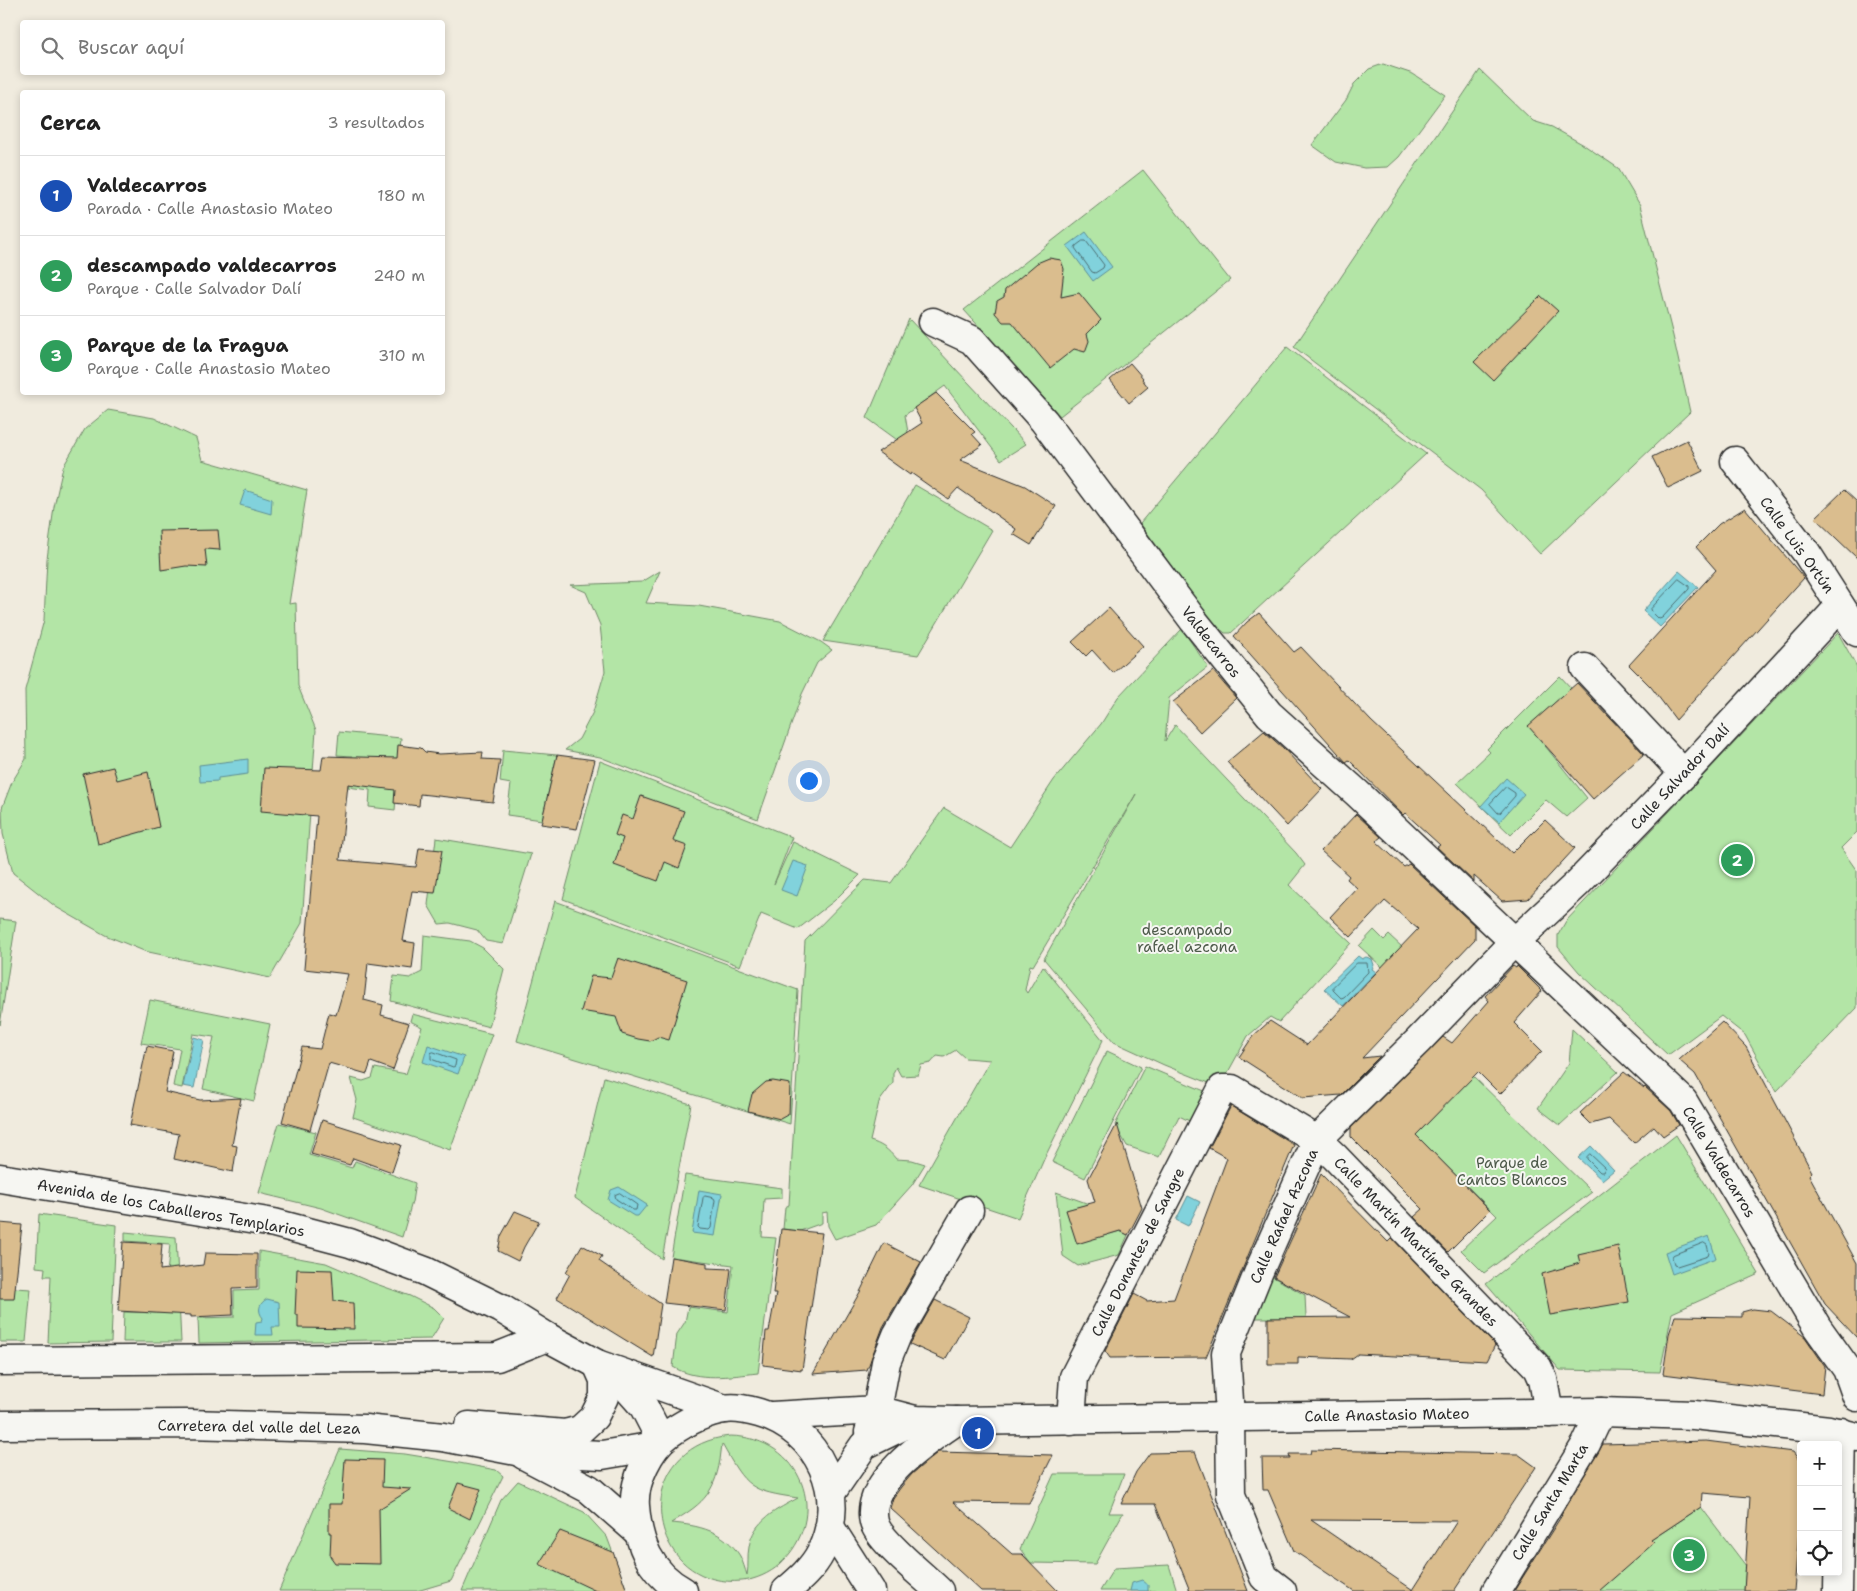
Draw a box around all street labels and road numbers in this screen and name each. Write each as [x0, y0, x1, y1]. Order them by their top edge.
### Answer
street label: Calle Luis Ortún [1755, 493, 1839, 597]
street label: Valdecarros [1177, 602, 1245, 682]
street label: Calle Salvador Dalí [1626, 719, 1735, 834]
street label: Calle Valdecarros [1678, 1103, 1760, 1221]
street label: Calle Rafael Azcona [1245, 1145, 1323, 1287]
street label: Calle Martín Martínez Grandes [1330, 1153, 1502, 1331]
street label: Calle Donantes de Sangre [1087, 1164, 1189, 1340]
street label: Avenida de los Caballeros Templarios [36, 1175, 306, 1241]
street label: Calle Anastasio Mateo [1304, 1404, 1470, 1426]
street label: Carretera del valle del Leza [158, 1415, 361, 1439]
street label: Calle Santa Marta [1507, 1439, 1593, 1564]

